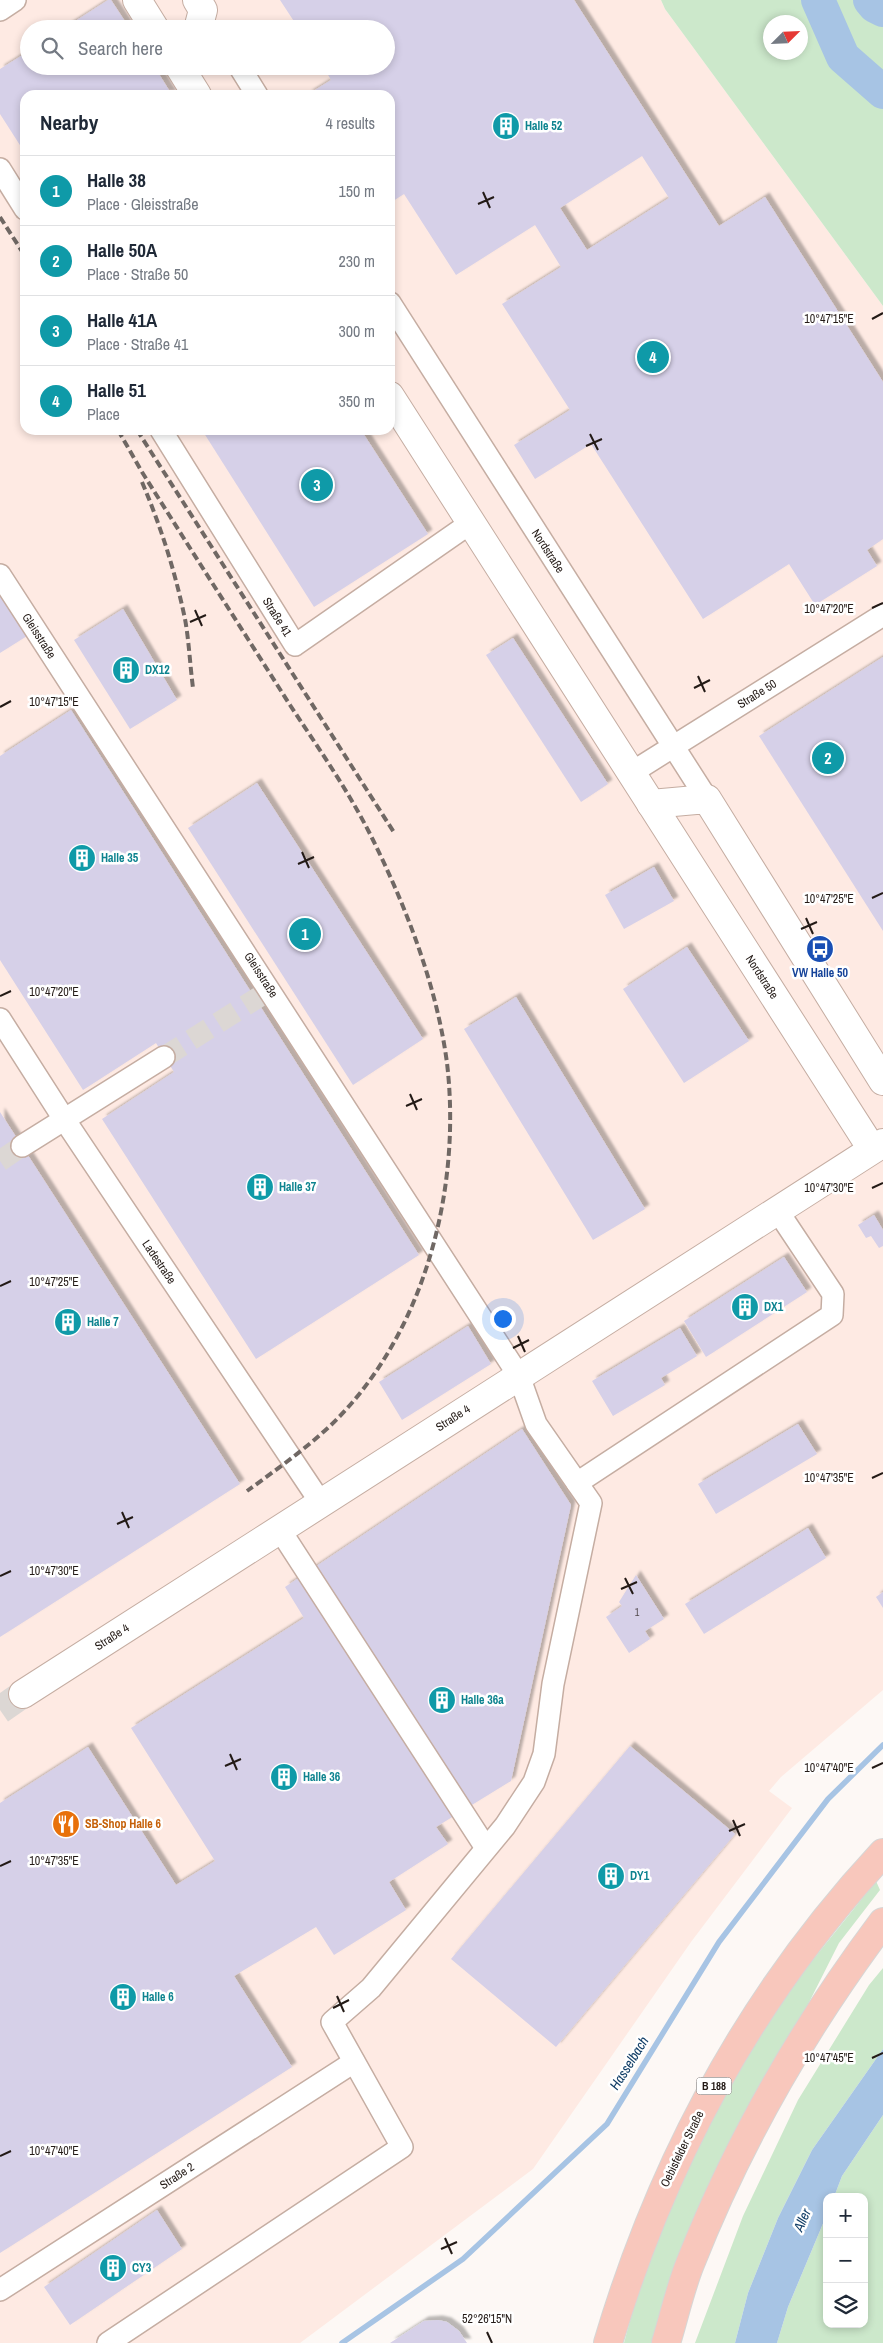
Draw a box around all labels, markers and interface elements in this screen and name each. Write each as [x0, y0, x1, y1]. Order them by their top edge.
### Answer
north arrow [763, 15, 808, 60]
search box [20, 20, 395, 75]
icon: search [38, 34, 66, 62]
text: Search here [78, 35, 163, 61]
text: Nearby [40, 108, 98, 137]
building icon: Halle 52 [491, 111, 521, 141]
text: 4 results [325, 112, 375, 134]
place label: Halle 52 [525, 118, 563, 134]
text: Halle 38 [87, 167, 146, 193]
text: 1 [52, 180, 60, 202]
text: 150 m [339, 180, 375, 202]
text: Place · Gleisstraße [87, 193, 199, 215]
text: Halle 50A [87, 237, 157, 263]
text: 2 [52, 250, 60, 272]
text: 230 m [339, 250, 375, 272]
text: Place · Straße 50 [87, 263, 188, 285]
text: Halle 41A [87, 307, 157, 333]
text: 10°47'15"E [804, 311, 854, 327]
text: 3 [52, 320, 60, 342]
text: 300 m [339, 320, 375, 342]
text: Place · Straße 41 [87, 333, 188, 355]
pin: 4 [637, 338, 669, 376]
text: Halle 51 [87, 377, 146, 403]
text: 4 [52, 390, 60, 412]
text: 350 m [339, 390, 375, 412]
text: Place [87, 403, 120, 425]
pin: 3 [301, 466, 333, 504]
street label: Nordstraße [528, 526, 568, 576]
street label: Straße 41 [259, 594, 296, 640]
text: 10°47'20"E [804, 601, 854, 617]
street label: Gleisstraße [18, 610, 60, 662]
building icon: DX12 [111, 655, 141, 685]
place label: DX12 [145, 662, 170, 678]
street label: Straße 50 [734, 676, 780, 712]
text: 10°47'15"E [29, 694, 79, 710]
pin: 2 [812, 739, 844, 777]
building icon: Halle 35 [67, 843, 97, 873]
place label: Halle 35 [101, 850, 139, 866]
text: 10°47'25"E [804, 891, 854, 907]
pin: 1 [289, 915, 321, 953]
bus stop icon: VW Halle 50 [805, 934, 835, 964]
street label: Gleisstraße [240, 949, 282, 1001]
street label: Nordstraße [742, 952, 782, 1002]
place label: VW Halle 50 [792, 965, 848, 981]
text: 10°47'20"E [29, 984, 79, 1000]
building icon: Halle 37 [245, 1172, 275, 1202]
place label: Halle 37 [279, 1179, 317, 1195]
text: 10°47'30"E [804, 1180, 854, 1196]
street label: Ladestraße [138, 1237, 180, 1287]
text: 10°47'25"E [29, 1274, 79, 1290]
building icon: DX1 [730, 1292, 760, 1322]
place label: DX1 [764, 1299, 784, 1315]
your location [490, 1306, 516, 1332]
building icon: Halle 7 [53, 1307, 83, 1337]
place label: Halle 7 [87, 1314, 119, 1330]
street label: Straße 4 [433, 1401, 474, 1435]
text: 10°47'35"E [804, 1470, 854, 1486]
text: 10°47'30"E [29, 1563, 79, 1579]
house number: 1 [635, 1606, 640, 1619]
street label: Straße 4 [92, 1620, 133, 1654]
building icon: Halle 36a [427, 1685, 457, 1715]
place label: Halle 36a [461, 1692, 504, 1708]
text: 10°47'40"E [804, 1760, 854, 1776]
building icon: Halle 36 [269, 1762, 299, 1792]
place label: Halle 36 [303, 1769, 341, 1785]
restaurant icon: SB-Shop Halle 6 [51, 1809, 81, 1839]
place label: SB-Shop Halle 6 [85, 1816, 162, 1832]
text: 10°47'35"E [29, 1853, 79, 1869]
building icon: DY1 [596, 1861, 626, 1891]
place label: DY1 [630, 1868, 650, 1884]
building icon: Halle 6 [108, 1982, 138, 2012]
place label: Halle 6 [142, 1989, 174, 2005]
water label: Hasselbach [605, 2033, 653, 2093]
text: 10°47'45"E [804, 2050, 854, 2066]
road number: B 188 [696, 2078, 732, 2094]
street label: Oebisfelder Straße [657, 2108, 707, 2190]
text: 10°47'40"E [29, 2143, 79, 2159]
street label: Straße 2 [157, 2159, 197, 2193]
map controls [823, 2193, 868, 2328]
button: + [823, 2193, 868, 2238]
water label: Aller [789, 2205, 815, 2235]
button: − [823, 2238, 868, 2283]
building icon: CY3 [98, 2253, 128, 2283]
place label: CY3 [132, 2260, 152, 2276]
button: layers [823, 2283, 868, 2328]
text: 52°26'15"N [462, 2311, 512, 2327]

